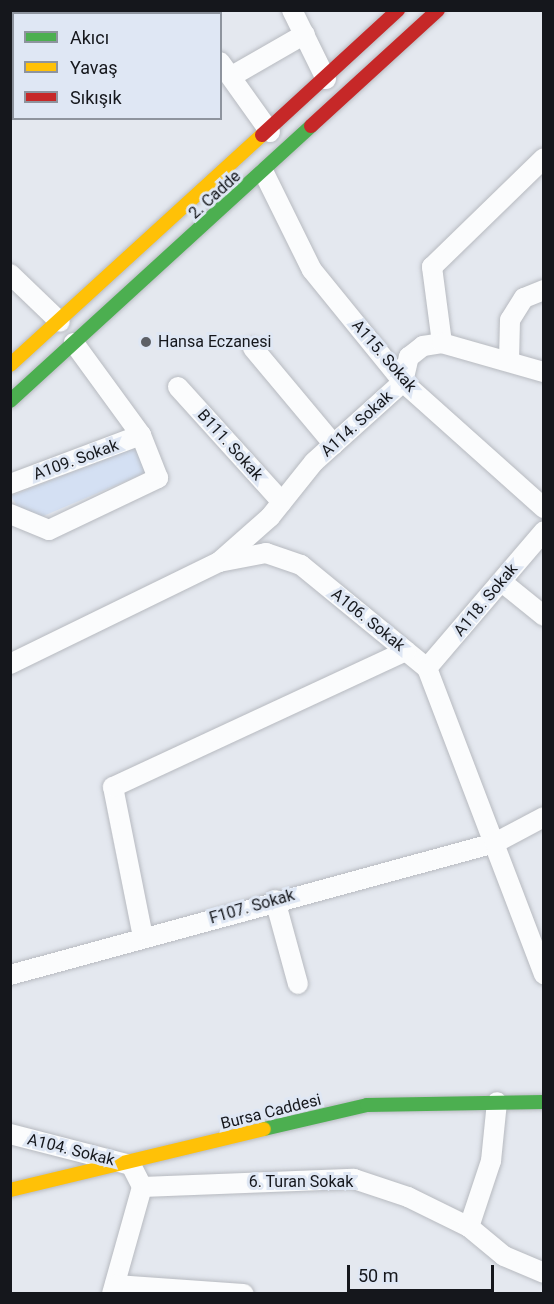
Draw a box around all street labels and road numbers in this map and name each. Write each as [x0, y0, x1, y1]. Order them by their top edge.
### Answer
street label: 2. Cadde [185, 167, 245, 223]
street label: A115. Sokak [348, 316, 420, 396]
street label: A114. Sokak [317, 387, 397, 461]
street label: B111. Sokak [193, 406, 267, 484]
street label: A109. Sokak [31, 436, 121, 484]
street label: A118. Sokak [450, 560, 522, 640]
street label: A106. Sokak [327, 584, 409, 656]
street label: F107. Sokak [207, 886, 297, 928]
street label: Bursa Caddesi [219, 1090, 323, 1134]
street label: A104. Sokak [25, 1130, 117, 1170]
street label: 6. Turan Sokak [249, 1172, 353, 1192]

